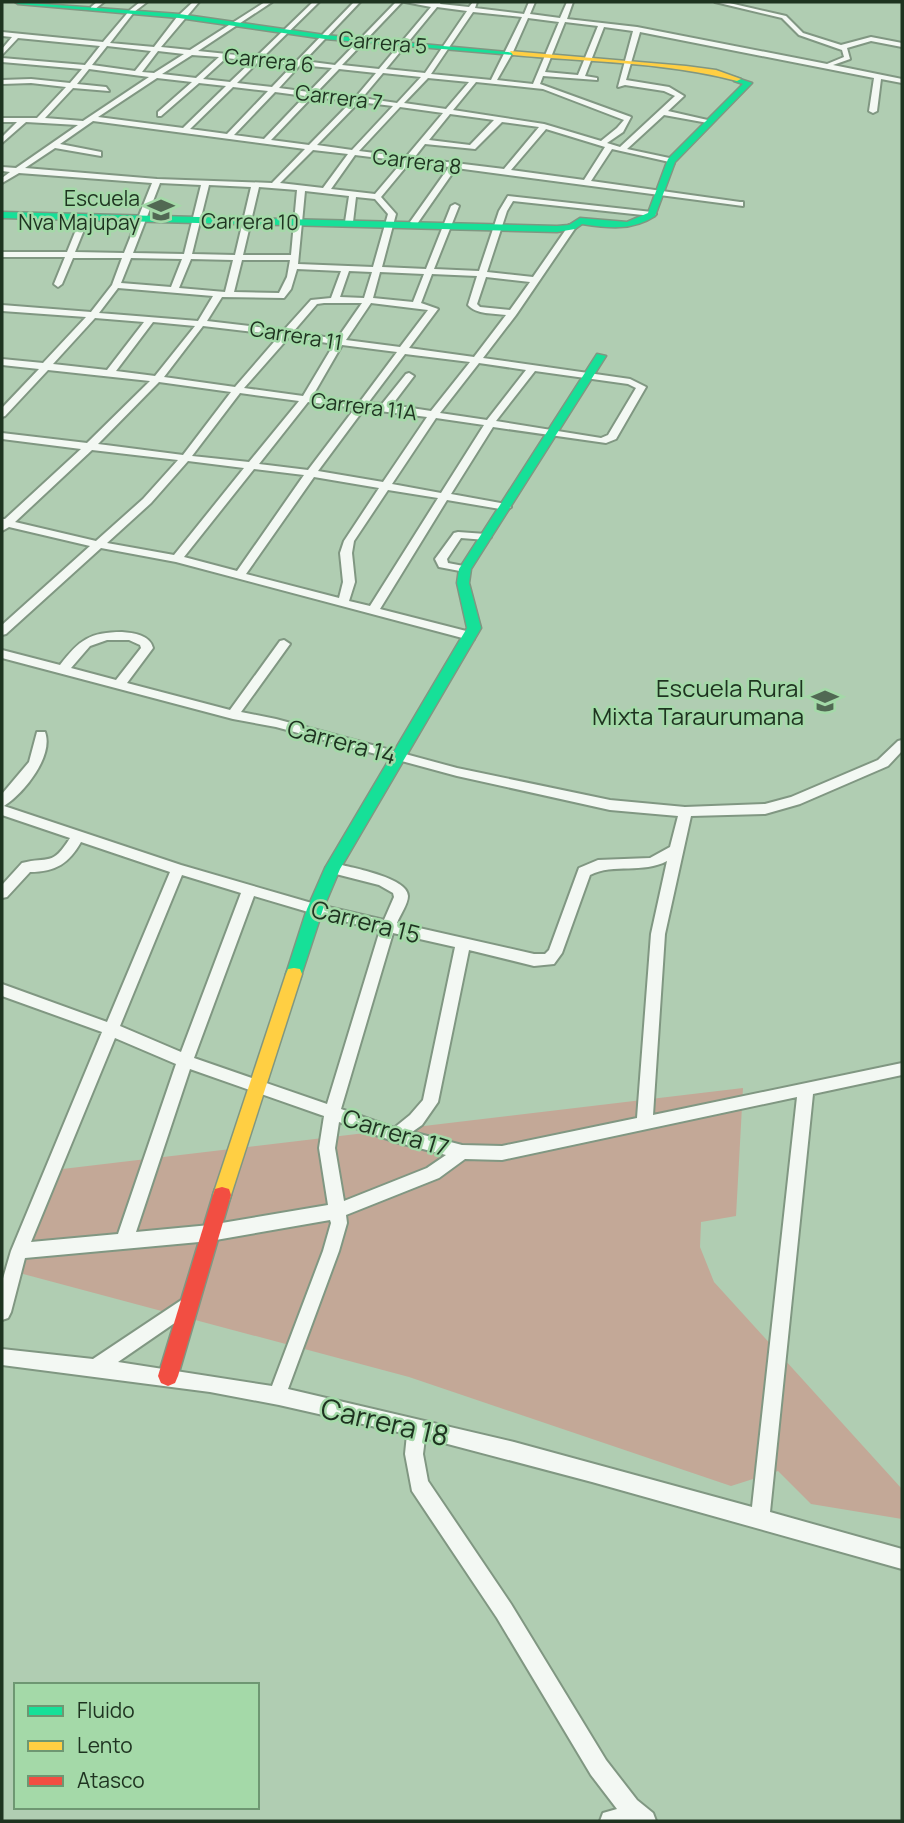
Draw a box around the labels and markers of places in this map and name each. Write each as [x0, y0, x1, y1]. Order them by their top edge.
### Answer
place label: Escuela Nva Majupay [18, 184, 140, 236]
school or university icon: Escuela Nva Majupay [146, 195, 176, 225]
place label: Escuela Rural Mixta Taraurumana [592, 671, 804, 732]
school or university icon: Escuela Rural Mixta Taraurumana [810, 686, 840, 716]

